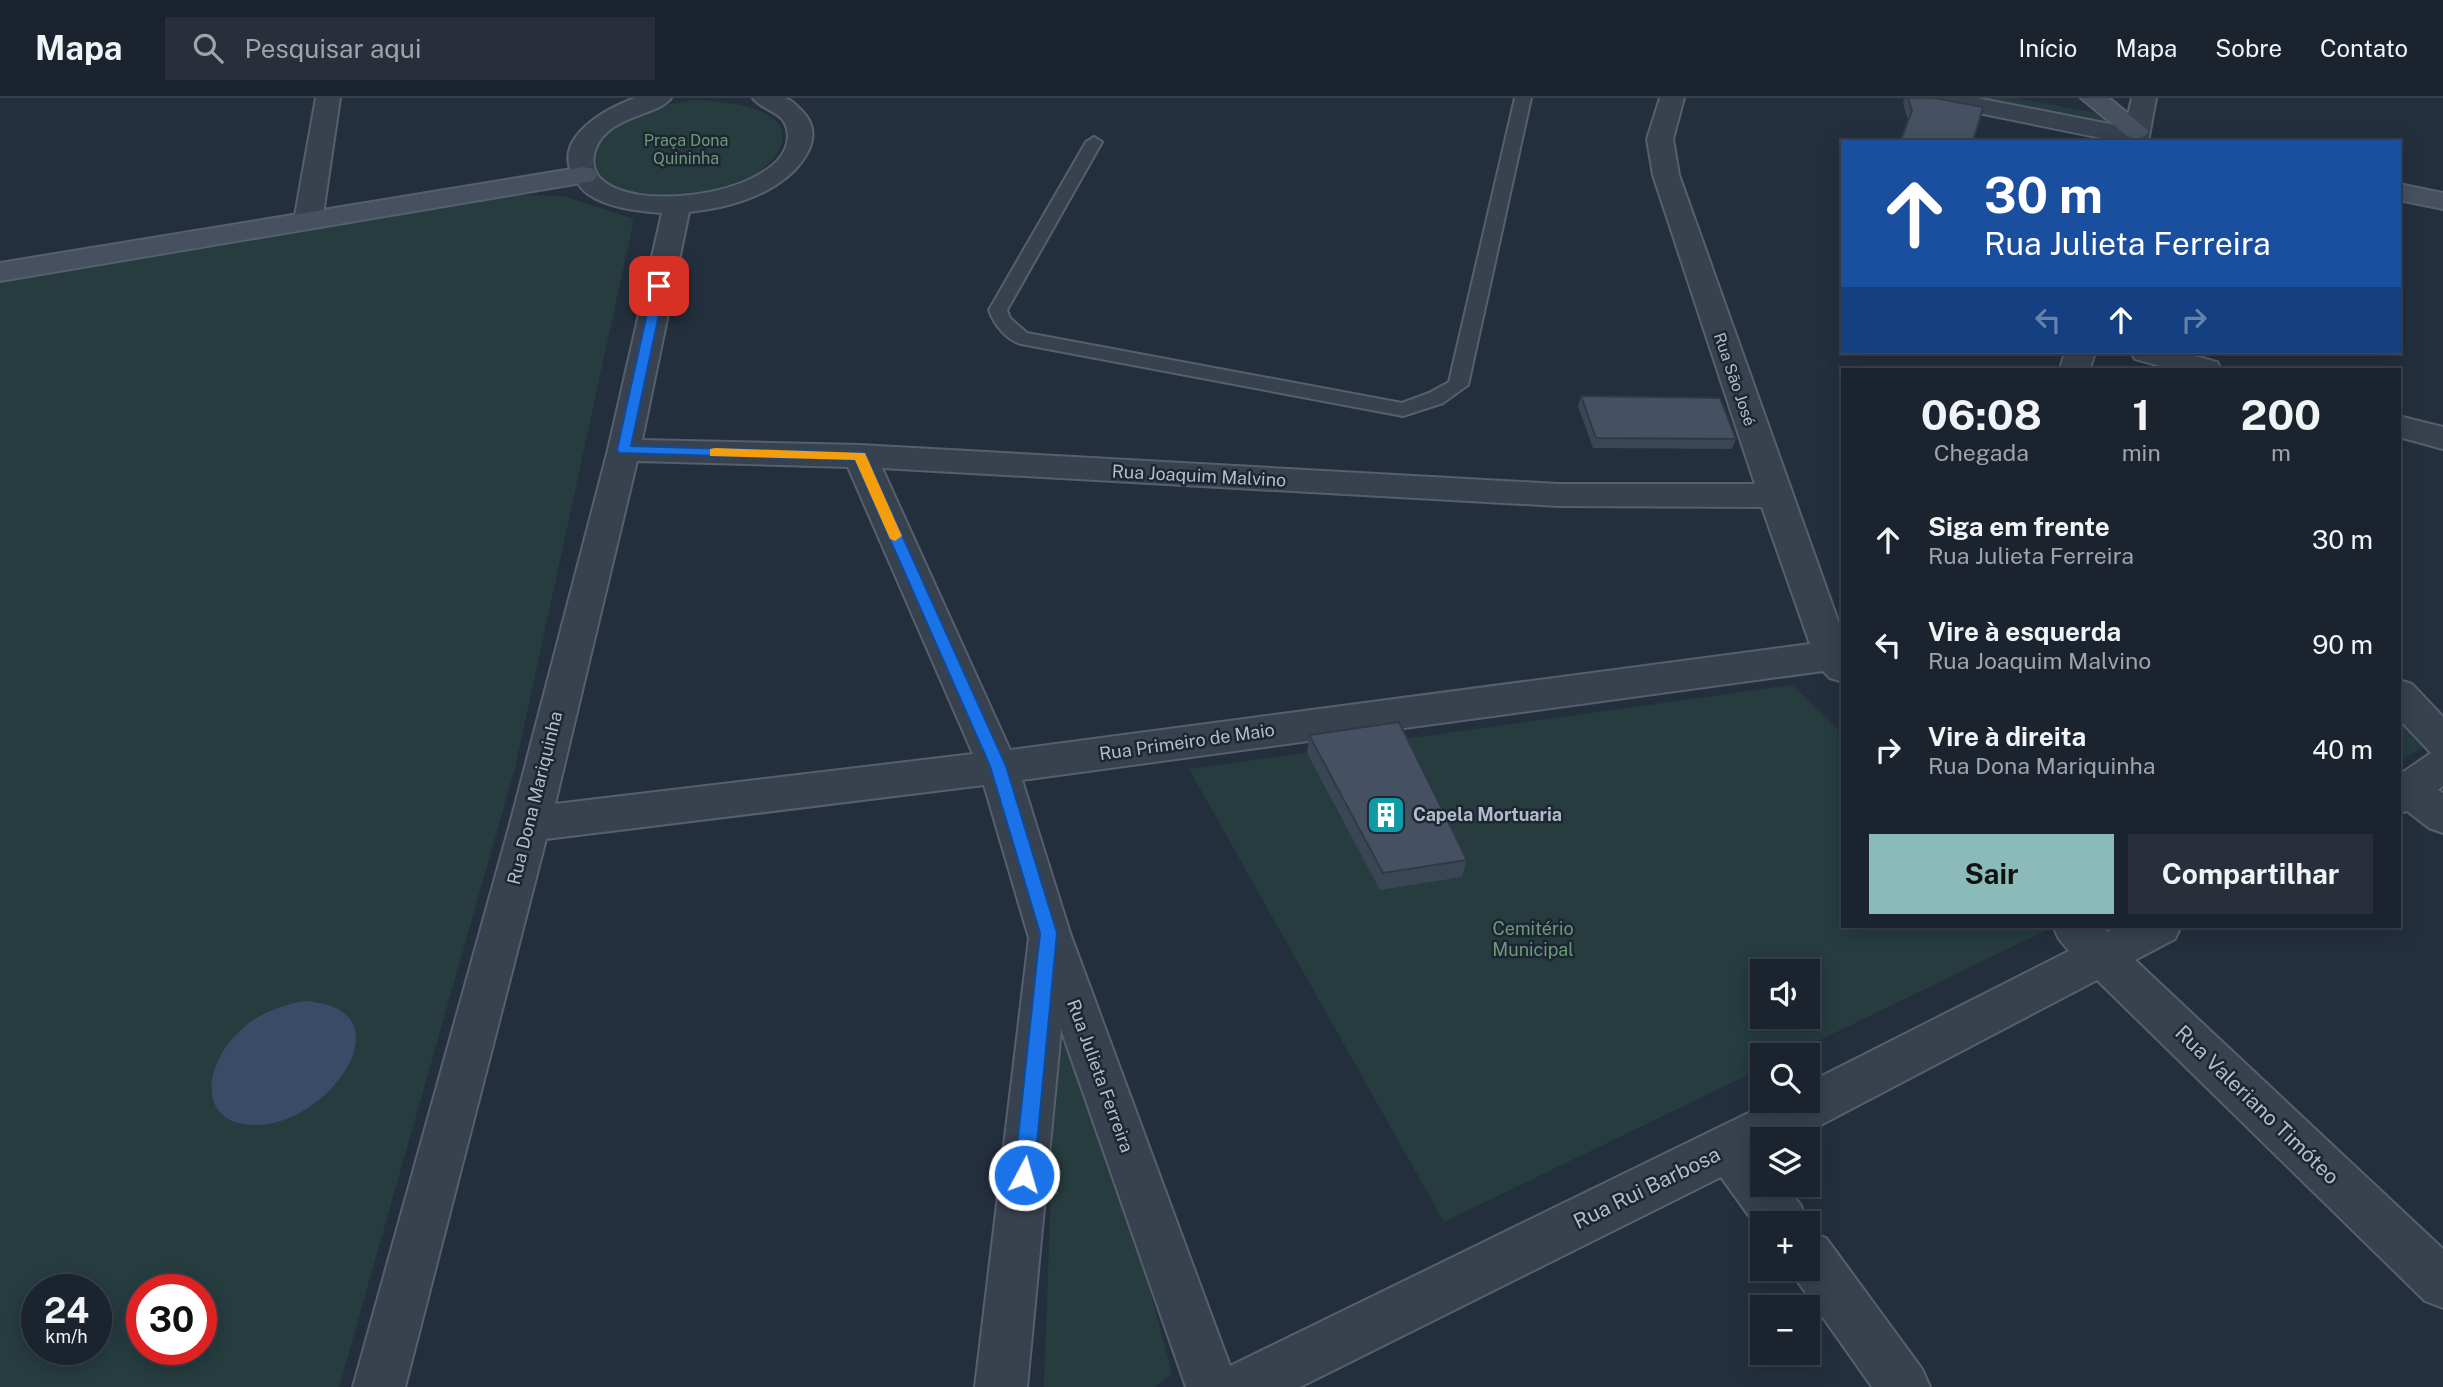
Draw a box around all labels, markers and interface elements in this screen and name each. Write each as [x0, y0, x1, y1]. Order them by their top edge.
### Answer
search box [165, 17, 655, 80]
text: Mapa [35, 29, 123, 67]
icon: search [189, 29, 227, 67]
text: Pesquisar aqui [245, 33, 421, 64]
text: Início [2019, 34, 2077, 62]
text: Mapa [2115, 34, 2177, 62]
text: Sobre [2215, 34, 2282, 62]
text: Contato [2320, 34, 2408, 62]
park label: Praça Dona Quininha [644, 131, 728, 168]
text: 30 m [1984, 166, 2103, 224]
icon: ahead [1869, 168, 1960, 259]
text: Rua Julieta Ferreira [1984, 225, 2271, 262]
pin [629, 256, 689, 316]
icon: arrive [640, 267, 678, 305]
icon: left [2029, 301, 2067, 339]
icon: ahead [2102, 301, 2140, 339]
icon: right [2175, 301, 2213, 339]
street label: Rua São José [1710, 330, 1759, 428]
text: 06:08 [1921, 390, 2042, 439]
text: 1 [2132, 390, 2150, 439]
text: 200 [2240, 390, 2321, 439]
text: Chegada [1934, 439, 2029, 466]
text: min [2122, 439, 2161, 466]
text: m [2271, 439, 2291, 466]
street label: Rua Joaquim Malvino [1111, 460, 1287, 491]
text: Siga em frente [1928, 511, 2110, 542]
icon: ahead [1869, 521, 1907, 559]
text: 30 m [2312, 524, 2373, 555]
text: Rua Julieta Ferreira [1928, 542, 2134, 569]
text: Vire à esquerda [1928, 616, 2121, 647]
icon: left [1869, 626, 1907, 664]
text: 90 m [2312, 629, 2373, 660]
text: Rua Joaquim Malvino [1928, 647, 2151, 674]
street label: Rua Dona Mariquinha [503, 709, 566, 887]
street label: Rua Primeiro de Maio [1098, 719, 1276, 764]
text: Vire à direita [1928, 721, 2086, 752]
icon: right [1869, 731, 1907, 769]
text: 40 m [2312, 734, 2373, 765]
text: Rua Dona Mariquinha [1928, 752, 2155, 779]
building icon: Capela Mortuaria [1365, 794, 1407, 836]
place label: Capela Mortuaria [1413, 804, 1562, 825]
button: Sair [1869, 834, 2114, 914]
button: Compartilhar [2128, 834, 2373, 914]
park label: Cemitério Municipal [1492, 918, 1574, 960]
map controls [1750, 959, 1820, 1365]
button: sound [1750, 959, 1820, 1029]
street label: Rua Julieta Ferreira [1063, 996, 1138, 1155]
street label: Rua Valeriano Timóteo [2170, 1020, 2344, 1189]
button: search [1750, 1043, 1820, 1113]
button: layers [1750, 1127, 1820, 1197]
position arrow [987, 1138, 1061, 1212]
street label: Rua Rui Barbosa [1569, 1141, 1724, 1234]
button: + [1750, 1211, 1820, 1281]
speed limit sign: 30 [126, 1274, 217, 1365]
text: 24 [44, 1290, 89, 1331]
button: − [1750, 1295, 1820, 1365]
text: km/h [45, 1326, 88, 1347]

